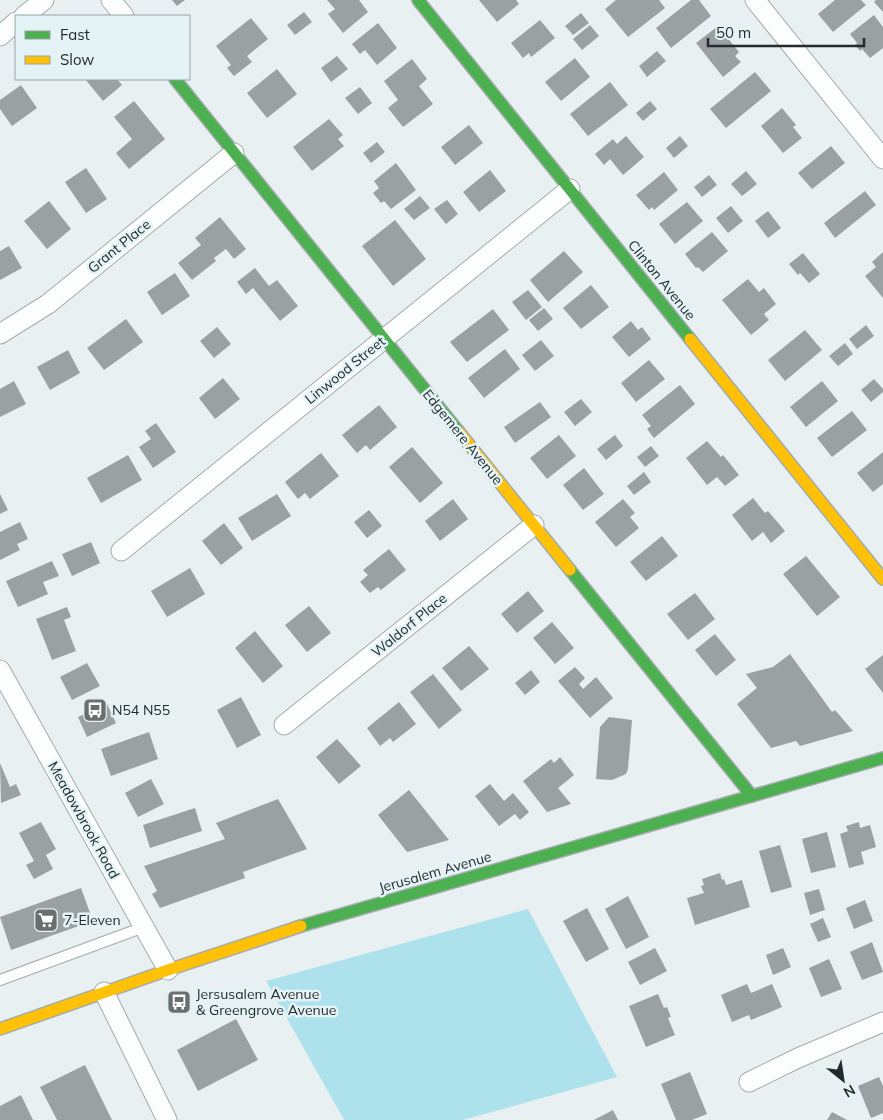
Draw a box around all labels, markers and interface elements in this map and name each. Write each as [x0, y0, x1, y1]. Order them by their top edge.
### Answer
legend [15, 15, 190, 80]
scale bar [708, 15, 864, 47]
text: 50 m [716, 23, 751, 42]
text: Fast [60, 25, 90, 44]
text: Slow [60, 50, 94, 69]
street label: Grant Place [84, 215, 154, 277]
street label: Clinton Avenue [624, 236, 700, 324]
street label: Linwood Street [301, 332, 389, 408]
street label: Edgemere Avenue [419, 386, 507, 488]
street label: Waldorf Place [368, 589, 450, 661]
bus stop icon: N54 N55 [82, 697, 108, 723]
place label: N54 N55 [112, 701, 170, 719]
street label: Meadowbrook Road [44, 758, 124, 882]
street label: Jerusalem Avenue [377, 847, 493, 897]
supermarket icon: 7-Eleven [33, 907, 59, 933]
place label: 7-Eleven [64, 911, 121, 929]
place label: Jersusalem Avenue & Greengrove Avenue [196, 985, 336, 1019]
bus stop icon: Jersusalem Avenue & Greengrove Avenue [166, 989, 192, 1015]
north arrow [818, 1055, 868, 1105]
text: N [840, 1081, 859, 1102]

